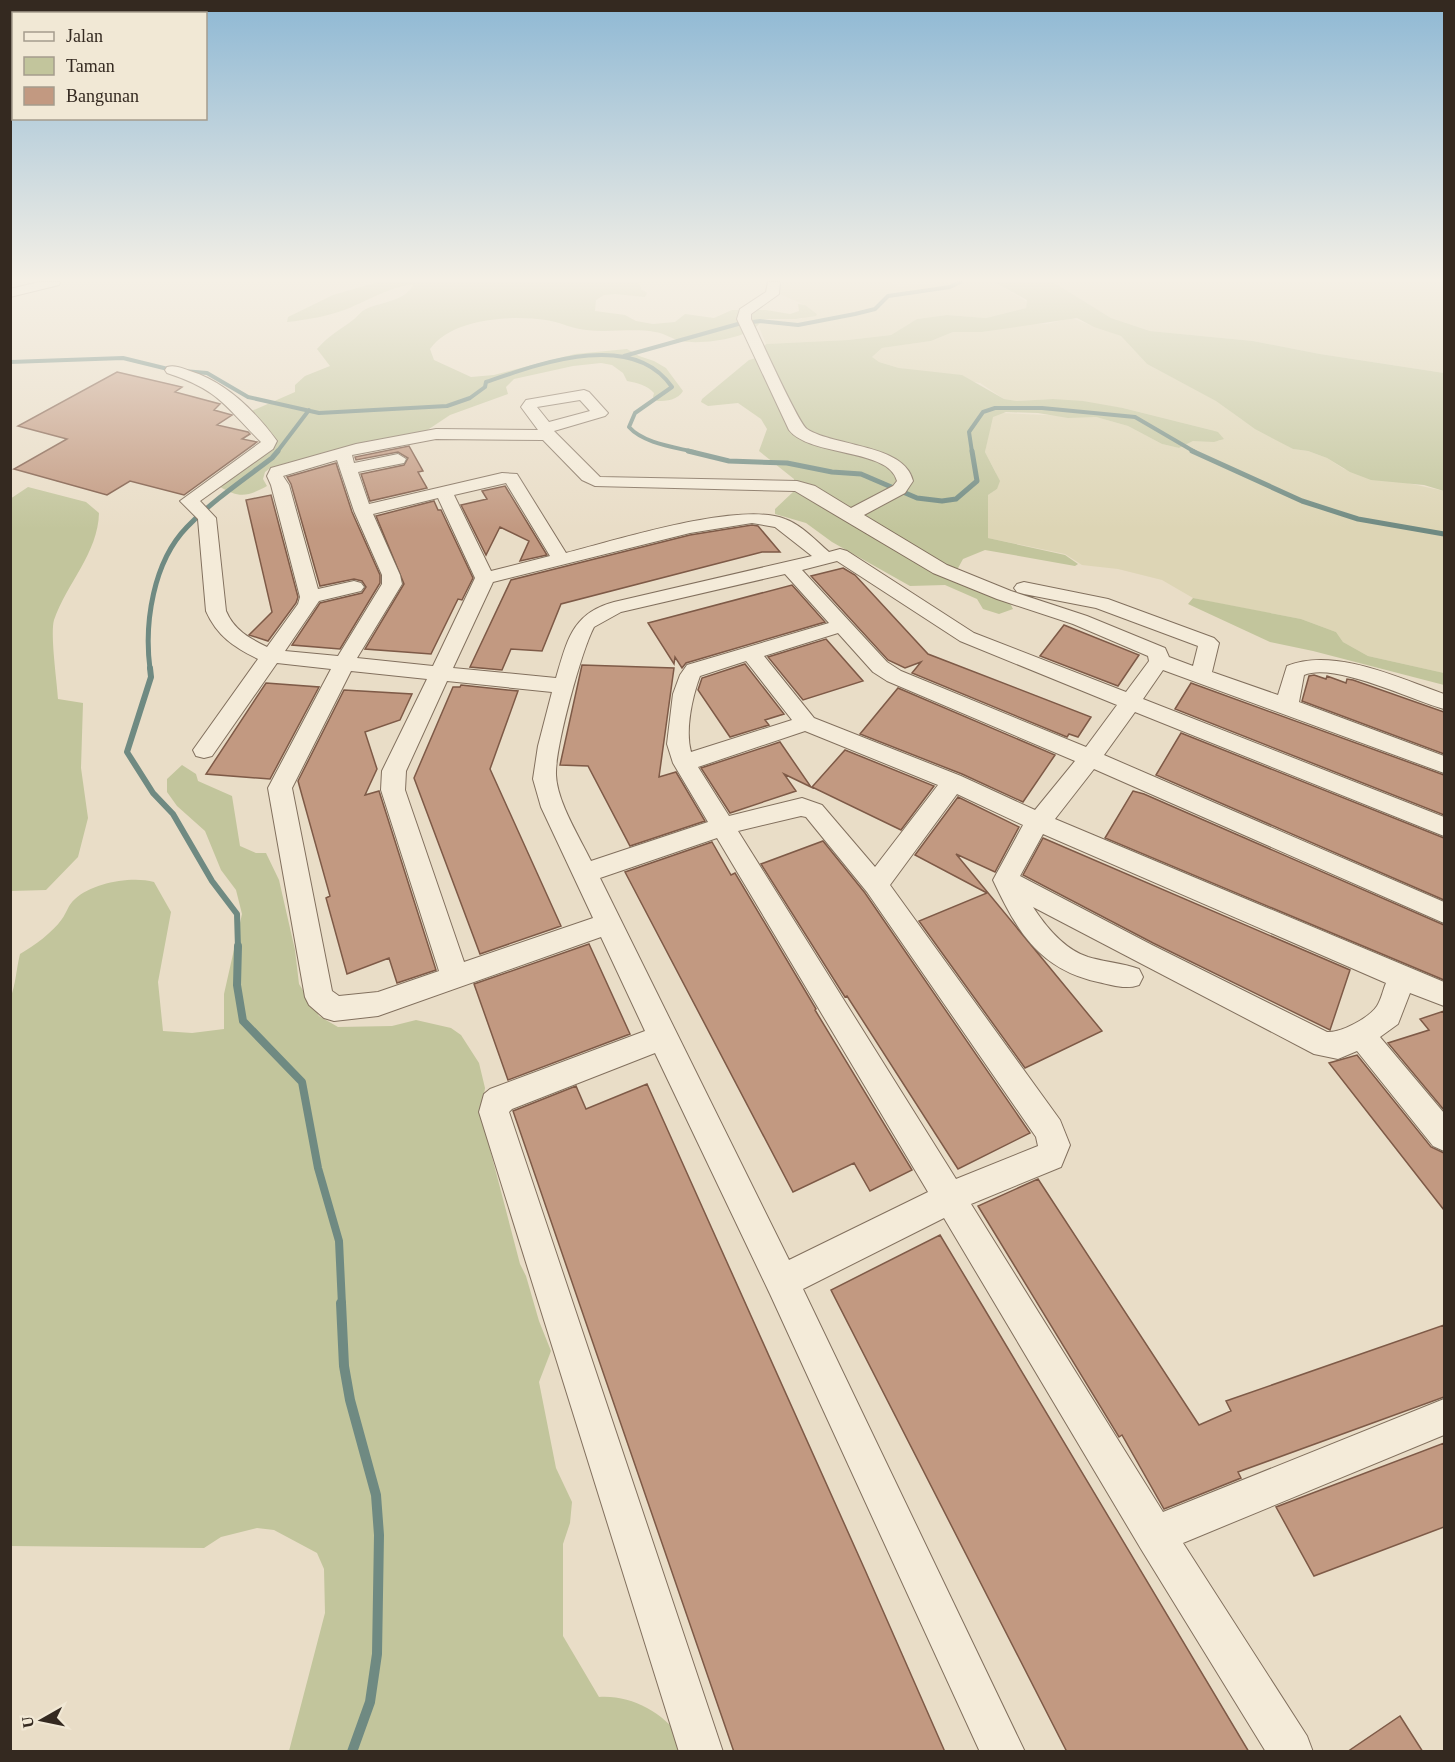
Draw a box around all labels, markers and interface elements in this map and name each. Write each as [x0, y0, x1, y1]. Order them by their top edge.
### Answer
legend [12, 12, 207, 120]
text: Jalan [66, 26, 103, 46]
text: Taman [66, 56, 115, 76]
text: Bangunan [66, 86, 139, 106]
north arrow [12, 1690, 72, 1750]
text: U [18, 1715, 37, 1729]

